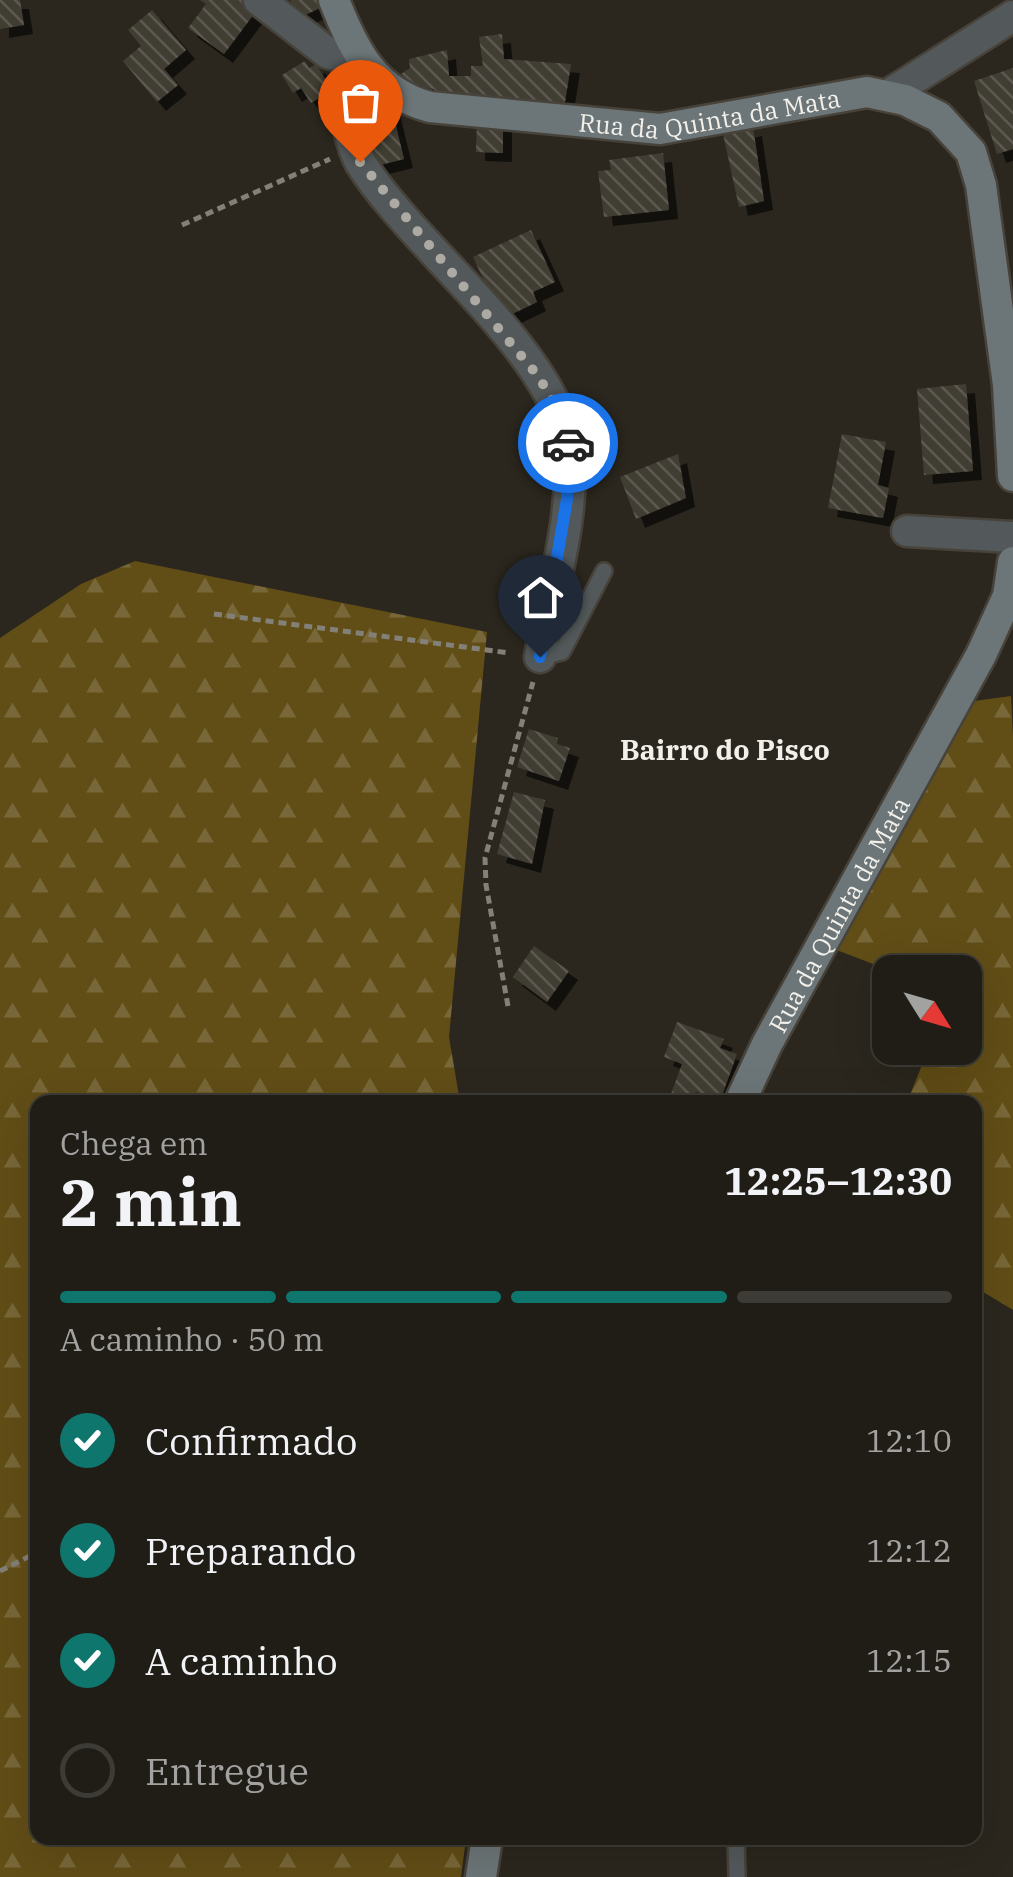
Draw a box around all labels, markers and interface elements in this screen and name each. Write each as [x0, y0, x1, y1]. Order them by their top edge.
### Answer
pin [318, 60, 403, 163]
icon: bag [333, 75, 388, 130]
street label: Rua da Quinta da Mata [577, 81, 843, 145]
courier [518, 393, 618, 493]
icon: car [541, 416, 596, 471]
pin [498, 555, 583, 658]
icon: home [513, 570, 568, 625]
district label: Bairro do Pisco [620, 731, 830, 768]
street label: Rua da Quinta da Mata [760, 791, 916, 1038]
north arrow [872, 955, 982, 1065]
map controls [872, 955, 982, 1065]
text: Chega em [60, 1122, 208, 1164]
text: 12:25–12:30 [724, 1156, 952, 1205]
text: 2 min [60, 1159, 242, 1244]
text: A caminho · 50 m [60, 1318, 324, 1360]
icon: check [60, 1413, 115, 1468]
text: Confirmado [145, 1416, 357, 1465]
text: 12:10 [866, 1419, 952, 1461]
icon: check [60, 1523, 115, 1578]
text: Preparando [145, 1526, 356, 1575]
text: 12:12 [866, 1529, 952, 1571]
icon: check [60, 1633, 115, 1688]
text: A caminho [145, 1636, 338, 1685]
text: 12:15 [866, 1639, 952, 1681]
text: Entregue [145, 1746, 309, 1795]

